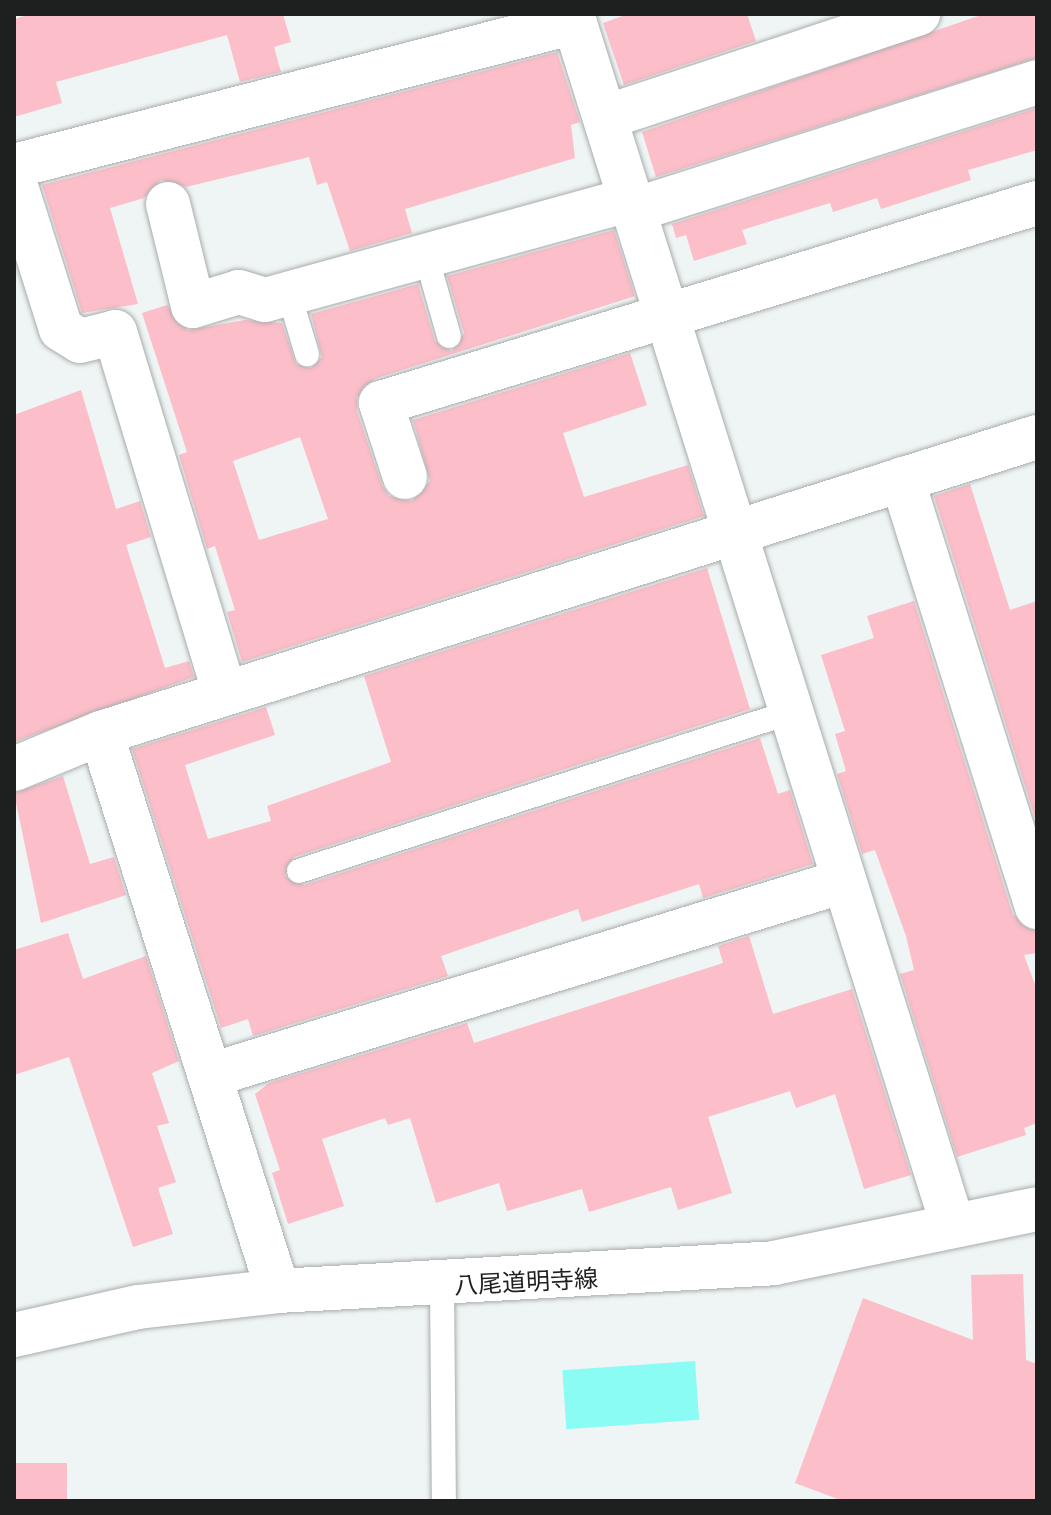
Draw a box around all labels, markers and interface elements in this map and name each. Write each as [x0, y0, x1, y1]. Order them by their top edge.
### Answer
street label: 八尾道明寺線 [453, 1263, 599, 1299]

